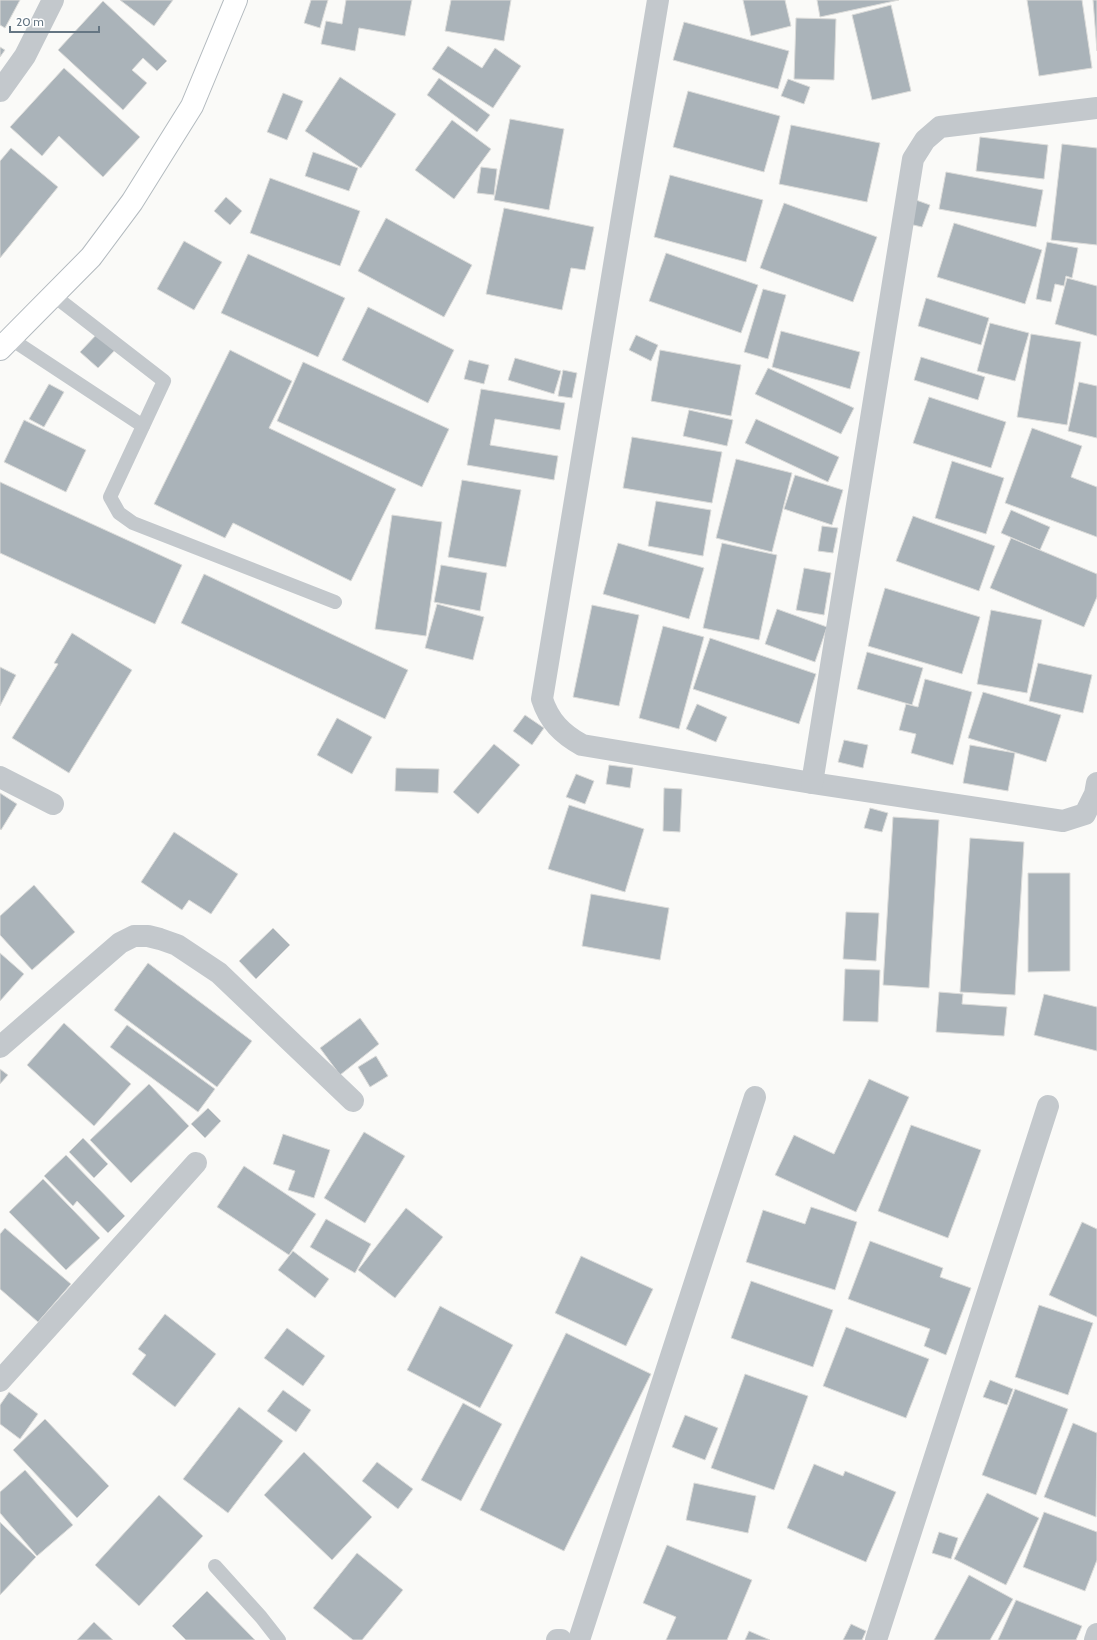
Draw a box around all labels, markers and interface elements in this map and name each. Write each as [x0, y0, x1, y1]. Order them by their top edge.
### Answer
scale bar [10, 8, 99, 34]
text: 20 m [16, 14, 44, 29]

